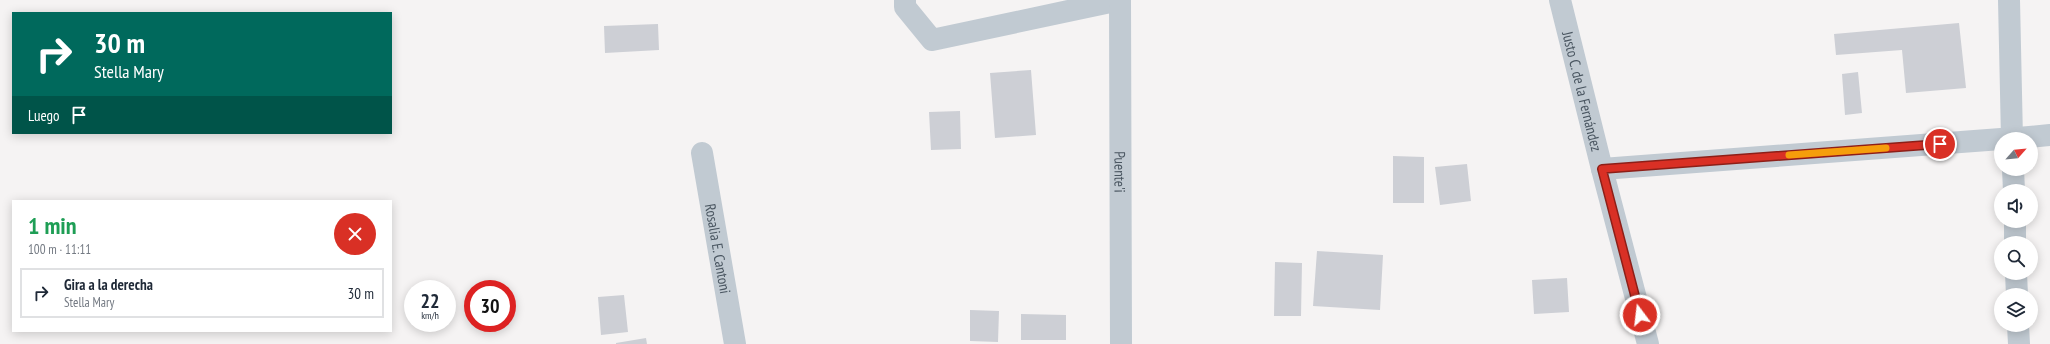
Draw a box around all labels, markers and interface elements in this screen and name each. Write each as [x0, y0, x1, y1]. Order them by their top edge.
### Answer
text: 30 m [94, 24, 145, 61]
icon: right [28, 28, 80, 80]
street label: Justo C. de la Fernández [1558, 28, 1607, 153]
text: Stella Mary [94, 60, 164, 83]
icon: arrive [68, 104, 90, 126]
text: Luego [28, 106, 60, 125]
pin [1923, 127, 1957, 161]
north arrow [1994, 132, 2038, 176]
map controls [1994, 132, 2038, 332]
icon: arrive [1929, 133, 1951, 155]
street label: Puente'i [1111, 151, 1130, 193]
button: sound [1994, 184, 2038, 228]
street label: Rosalia E. Cantoni [701, 202, 736, 295]
text: 1 min [28, 210, 76, 241]
button: close [334, 213, 376, 255]
button: search [1994, 236, 2038, 280]
text: 100 m · 11:11 [28, 241, 91, 258]
text: Gira a la derecha [64, 275, 153, 294]
speed limit sign: 30 [464, 280, 516, 332]
icon: right [30, 282, 52, 304]
text: 30 m [348, 284, 374, 303]
text: 22 [420, 288, 440, 314]
button: layers [1994, 288, 2038, 332]
text: Stella Mary [64, 294, 114, 311]
position arrow [1619, 294, 1661, 336]
text: km/h [421, 309, 439, 322]

